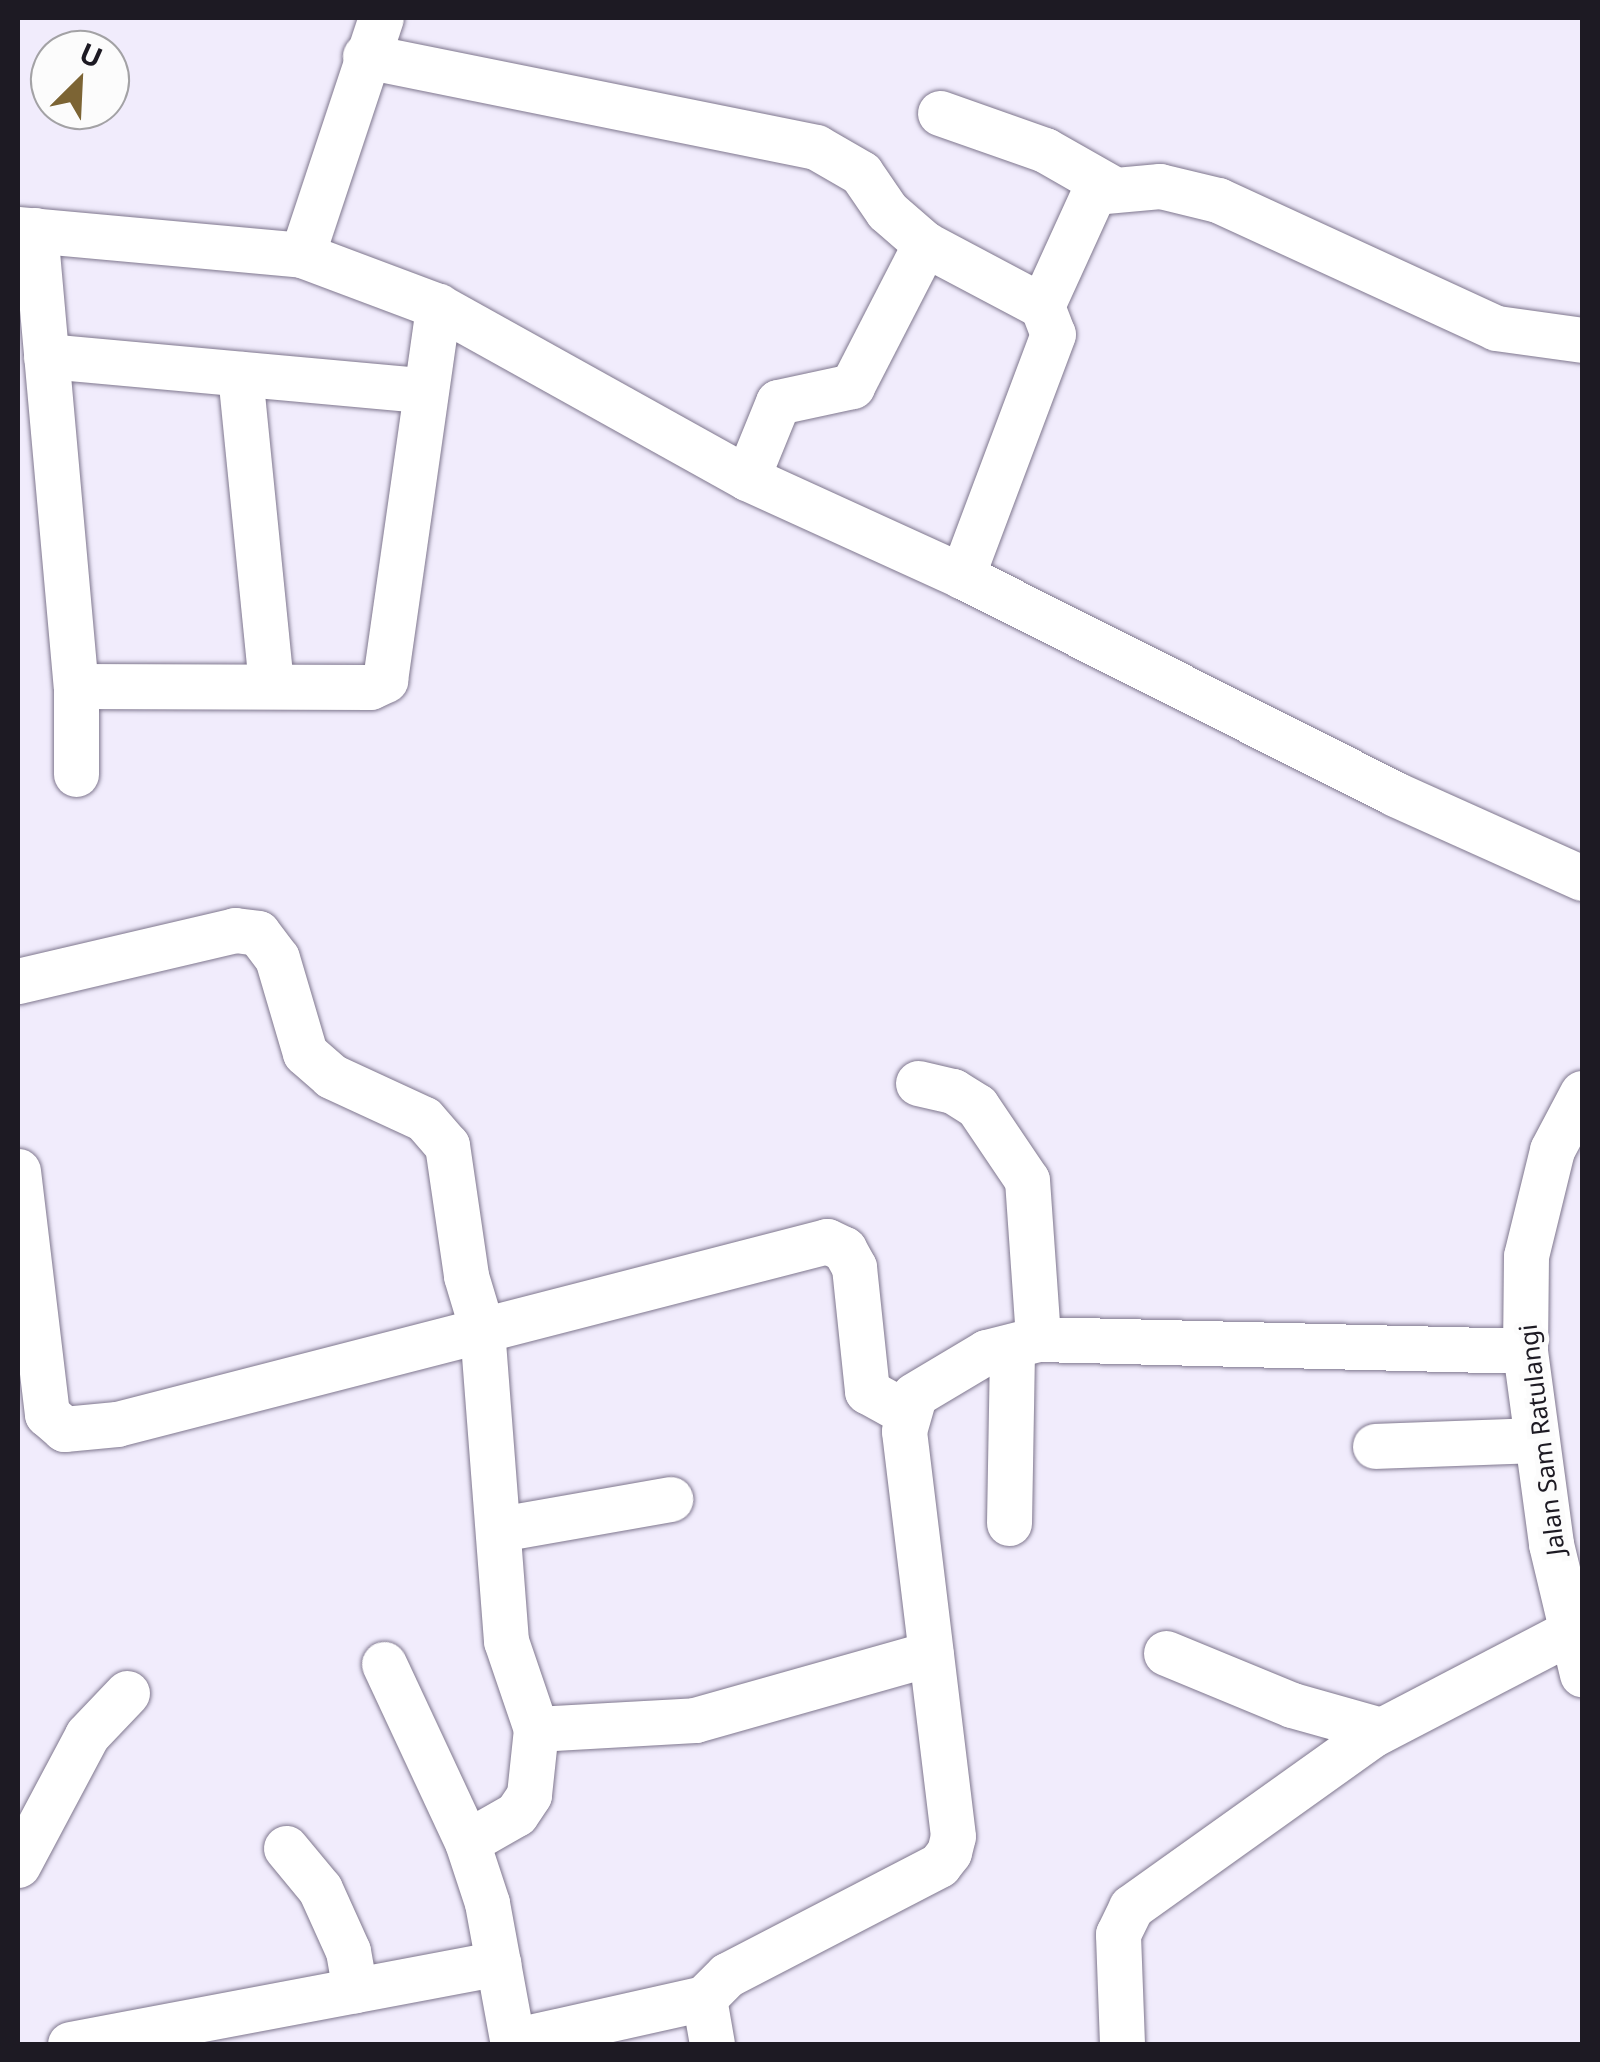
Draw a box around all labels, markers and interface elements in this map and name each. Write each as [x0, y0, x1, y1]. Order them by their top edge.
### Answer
north arrow [30, 30, 130, 130]
text: U [74, 33, 109, 76]
street label: Jalan Sam Ratulangi [1512, 1323, 1570, 1557]

